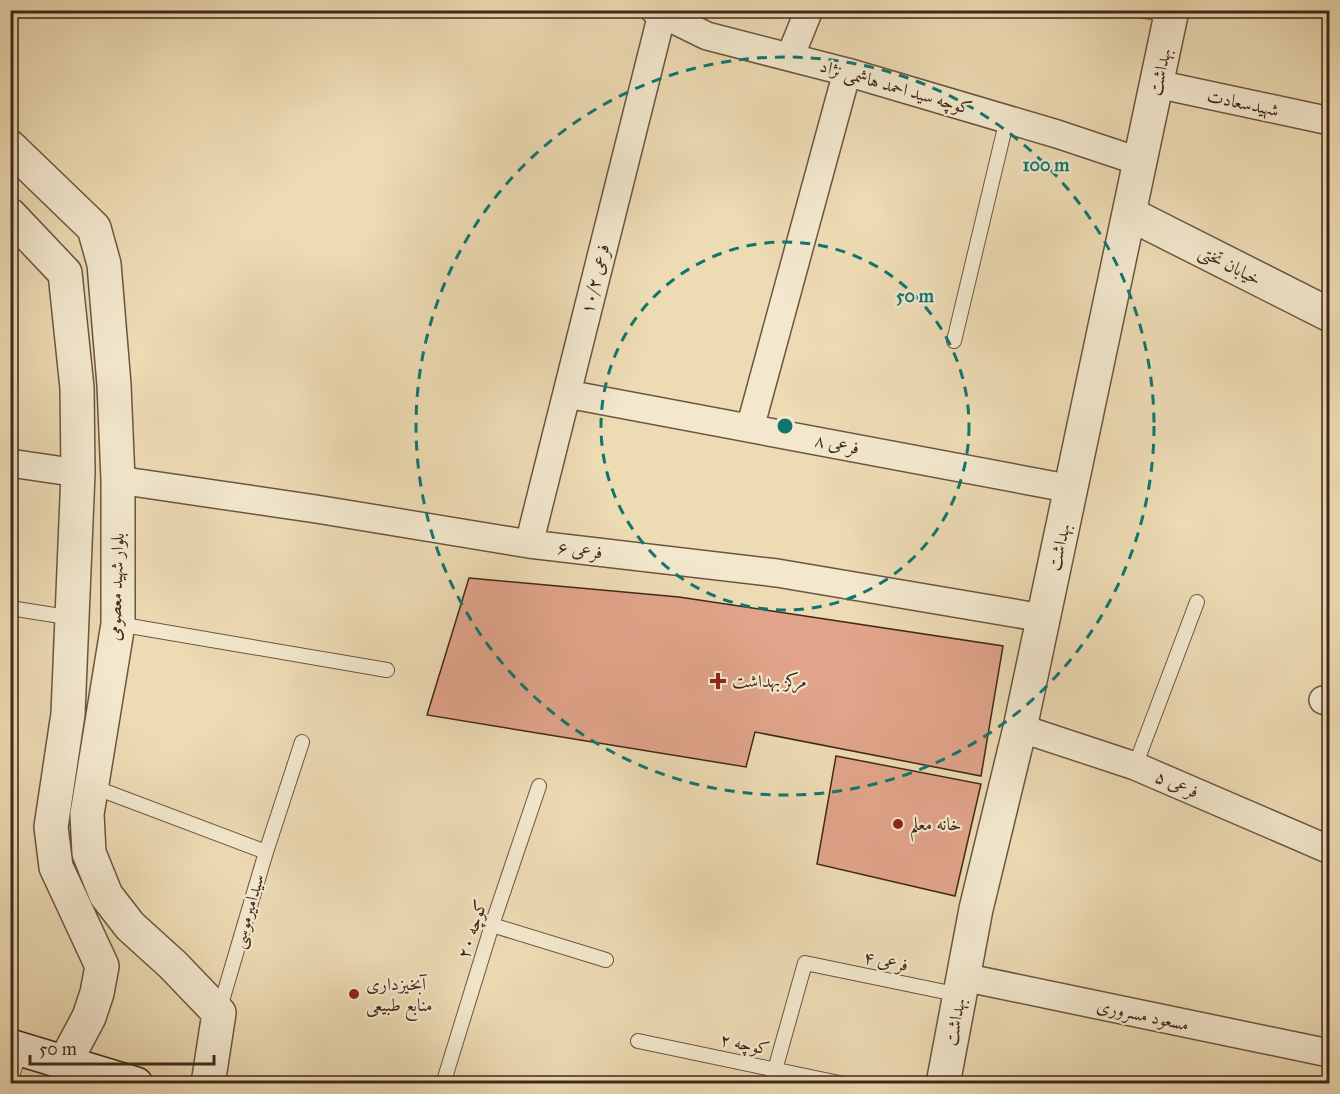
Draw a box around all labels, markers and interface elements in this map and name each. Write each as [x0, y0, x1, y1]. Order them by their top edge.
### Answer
street label: بهداشت [1144, 46, 1177, 98]
street label: کوچه سید احمد هاشمی نژاد [817, 55, 975, 121]
street label: شهیدسعادت [1205, 85, 1281, 122]
text: 100 m [1023, 154, 1070, 176]
street label: خیابان تختی [1194, 240, 1265, 292]
street label: فرعی ۱۰/۲ [576, 242, 615, 316]
text: 50 m [896, 285, 935, 307]
centre of rings [775, 416, 795, 436]
street label: فرعی ۸ [813, 429, 861, 460]
street label: بهداشت [1043, 521, 1076, 573]
street label: بلوار شهید معصومی [103, 533, 130, 642]
street label: فرعی ۶ [556, 536, 604, 565]
place label: مرکز بهداشت [732, 670, 807, 694]
marker: مرکز بهداشت [709, 672, 727, 690]
street label: فرعی ۵ [1152, 765, 1202, 804]
place label: خانه معلم [910, 813, 961, 842]
marker: خانه معلم [891, 817, 905, 831]
street label: سیدامیرموسی [227, 871, 271, 951]
street label: کوچه ۲۰ [452, 897, 494, 962]
street label: فرعی ۴ [862, 946, 910, 977]
place label: آبخیزداری منابع طبیعی [366, 973, 433, 1021]
marker: آبخیزداری منابع طبیعی [347, 987, 361, 1001]
street label: مسعود مسروری [1095, 994, 1191, 1037]
street label: بهداشت [940, 996, 971, 1048]
scale bar [30, 1028, 214, 1066]
street label: کوچه ۲ [718, 1028, 772, 1062]
text: 50 m [39, 1038, 77, 1060]

